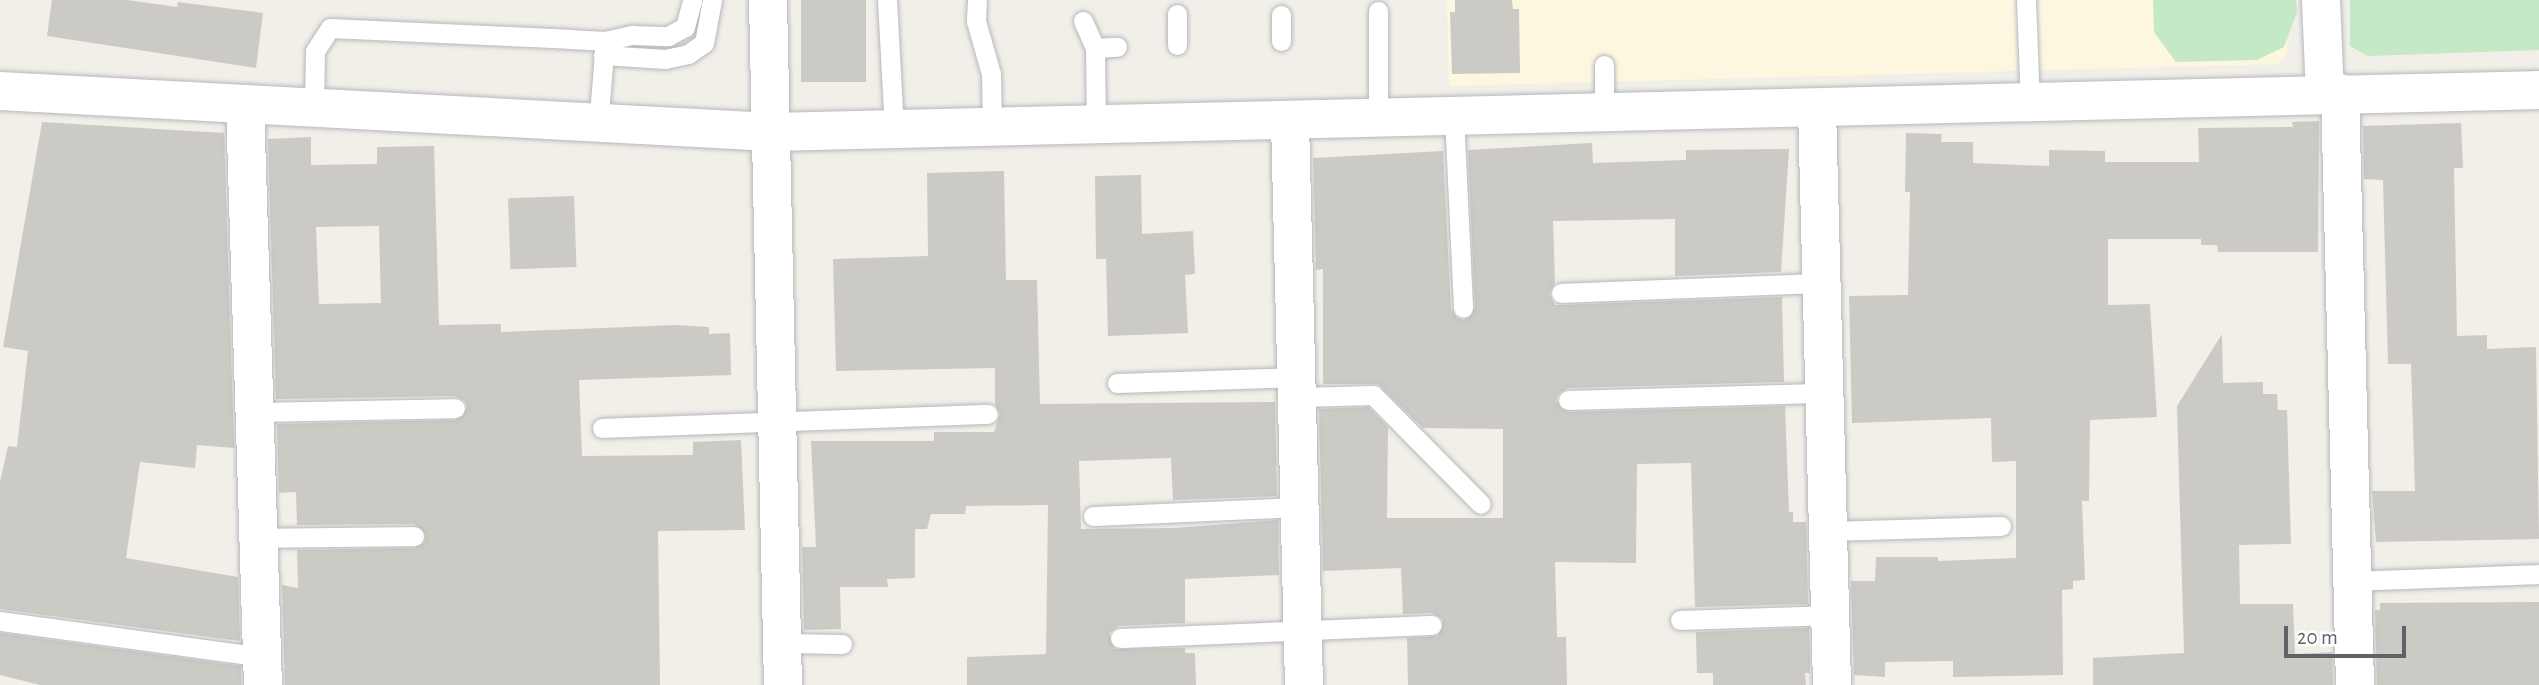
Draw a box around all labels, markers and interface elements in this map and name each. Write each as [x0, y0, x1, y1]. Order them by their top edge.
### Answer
scale bar [2287, 612, 2410, 656]
text: 20 m [2297, 627, 2338, 648]

